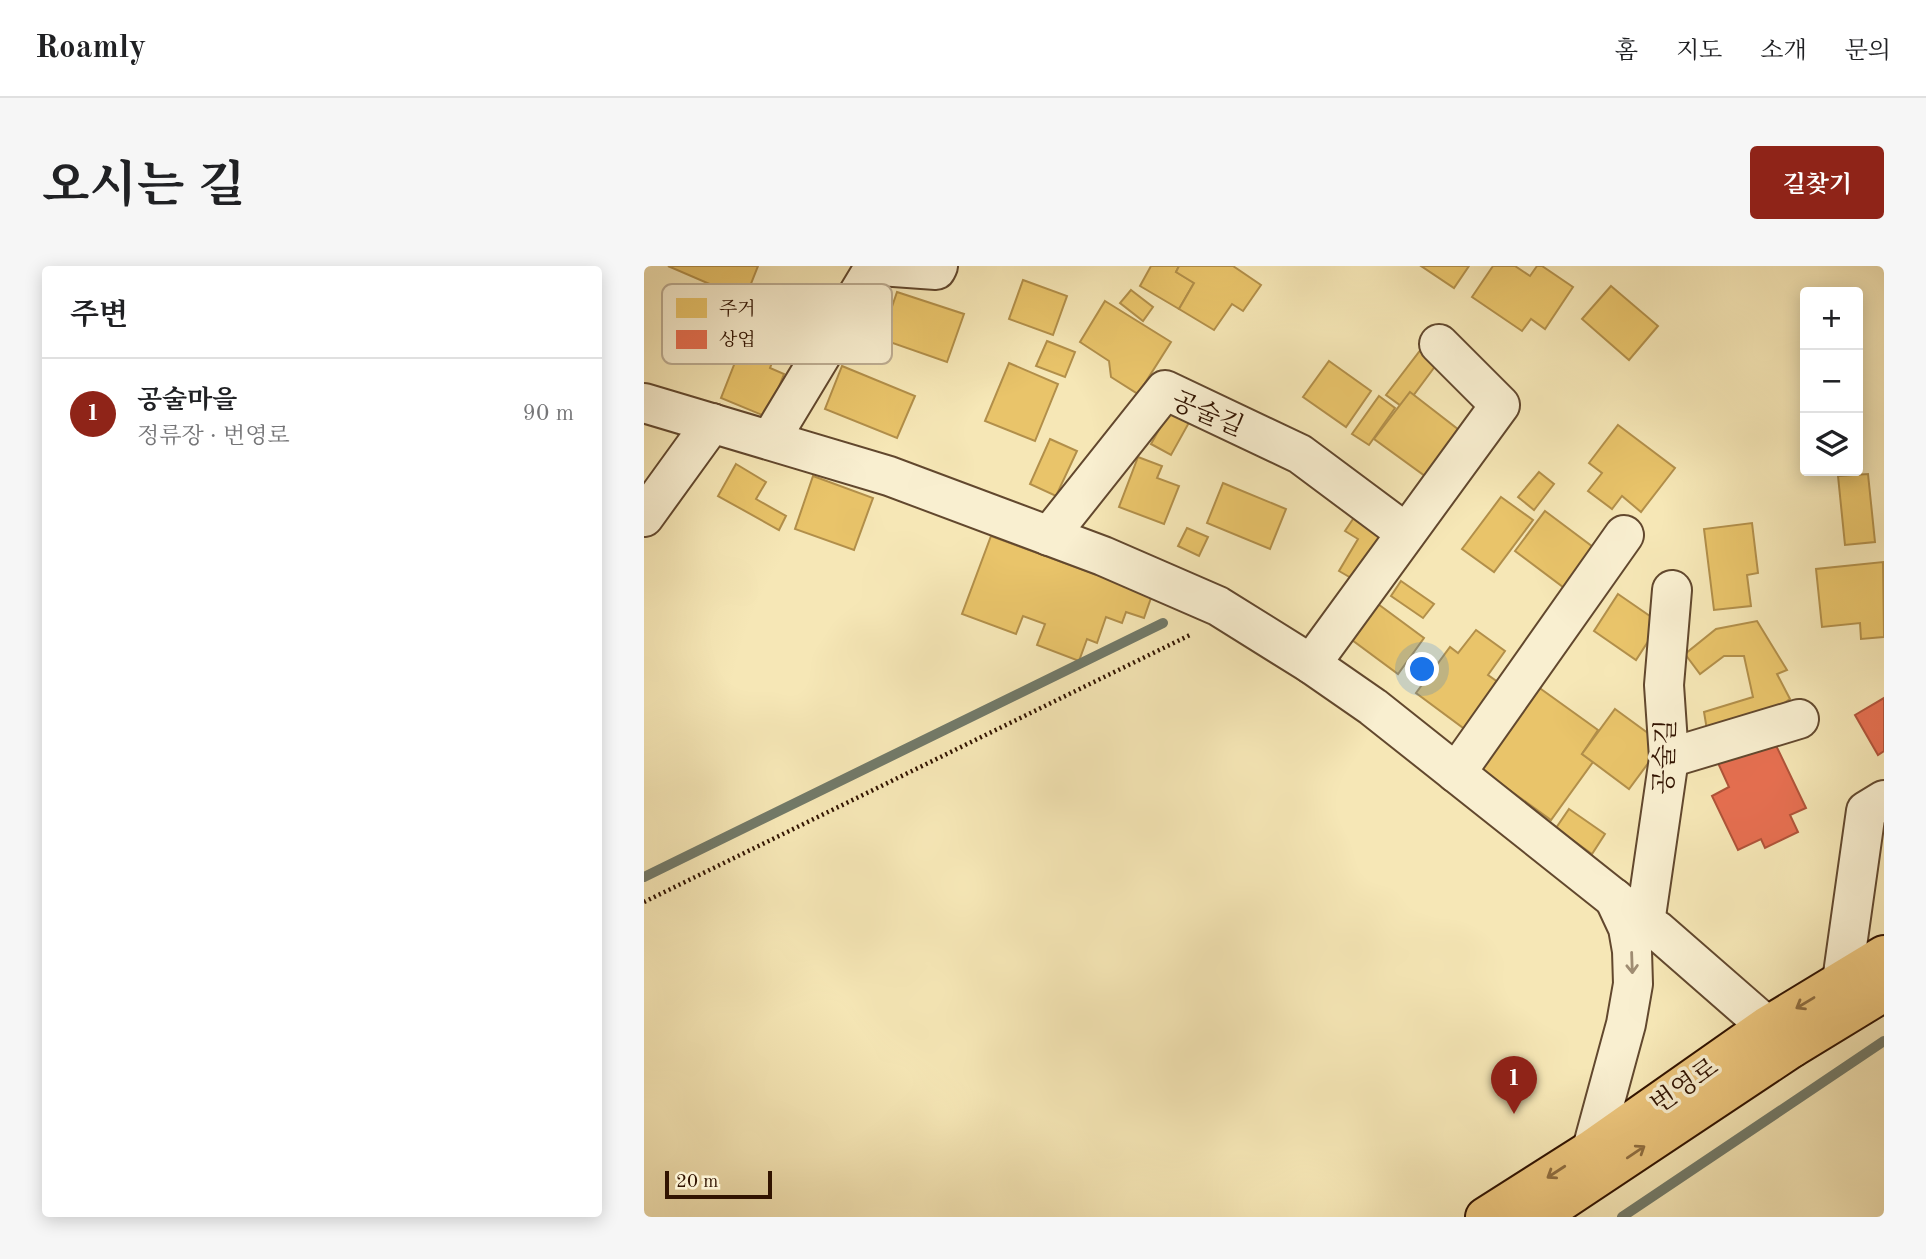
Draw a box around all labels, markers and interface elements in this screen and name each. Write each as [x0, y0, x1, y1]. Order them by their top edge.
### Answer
text: Roamly [35, 32, 146, 65]
text: 홈 [1615, 40, 1638, 64]
text: 지도 [1676, 40, 1722, 64]
text: 소개 [1760, 40, 1807, 64]
text: 문의 [1845, 40, 1891, 64]
button: 길찾기 [1750, 146, 1884, 219]
text: 오시는 길 [42, 164, 245, 213]
legend [662, 284, 892, 364]
map controls [1800, 287, 1863, 476]
button: + [1800, 287, 1863, 350]
text: 주거 [719, 299, 756, 320]
text: 주변 [70, 301, 128, 331]
text: 상업 [719, 330, 756, 351]
button: − [1800, 350, 1863, 413]
street label: 공술길 [1167, 386, 1248, 442]
text: 공술마을 [137, 388, 237, 414]
text: 1 [86, 402, 100, 425]
text: 90 m [523, 402, 574, 425]
button: layers [1800, 413, 1863, 476]
text: 정류장 · 번영로 [137, 425, 290, 448]
your location [1405, 652, 1439, 686]
street label: 공술길 [1650, 719, 1680, 795]
one-way arrow [1626, 951, 1639, 974]
one-way arrow [1795, 997, 1815, 1011]
street label: 번영로 [1646, 1053, 1723, 1119]
pin: 1 [1491, 1056, 1537, 1114]
one-way arrow [1626, 1145, 1645, 1159]
one-way arrow [1546, 1165, 1566, 1179]
scale bar [665, 1168, 772, 1200]
text: 20 m [676, 1173, 718, 1192]

